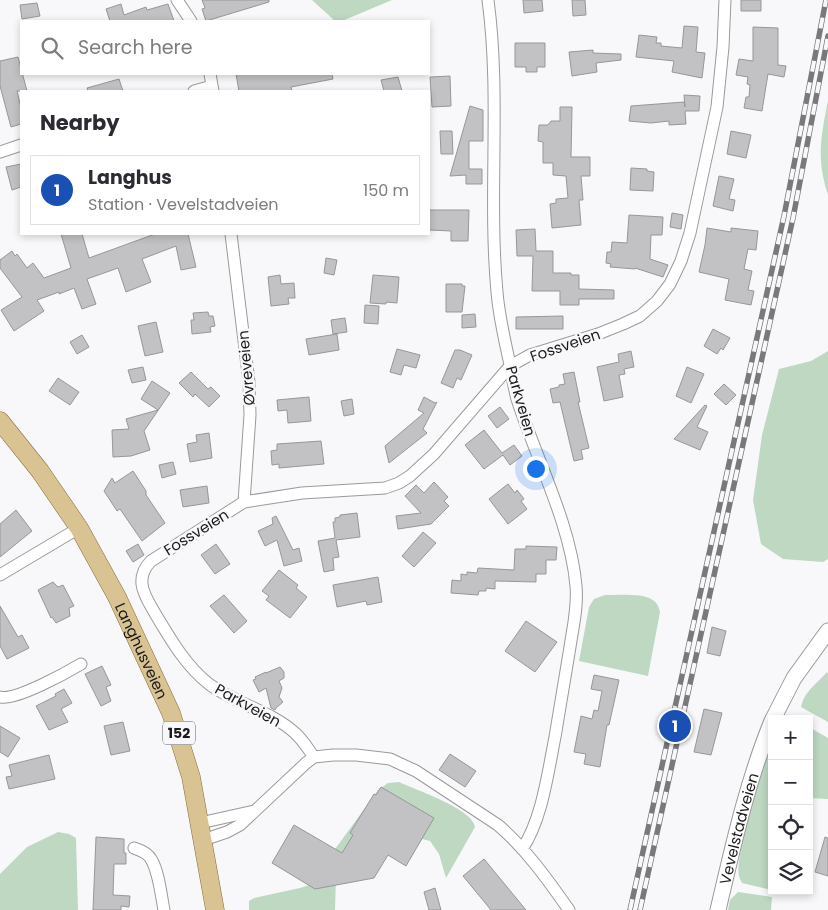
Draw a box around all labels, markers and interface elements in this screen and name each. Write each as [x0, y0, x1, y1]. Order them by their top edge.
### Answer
search box [20, 20, 430, 75]
icon: search [38, 34, 66, 62]
text: Search here [78, 34, 192, 61]
text: Nearby [40, 108, 120, 137]
text: Langhus [88, 164, 172, 191]
text: 1 [54, 179, 60, 202]
text: 150 m [363, 179, 409, 202]
text: Station · Vevelstadveien [88, 193, 279, 216]
street label: Fossveien [527, 323, 603, 367]
street label: Øvreveien [232, 330, 260, 406]
street label: Parkveien [501, 363, 541, 439]
your location [523, 456, 549, 482]
street label: Fossveien [159, 504, 233, 560]
street label: Langhusveien [111, 599, 173, 702]
street label: Parkveien [211, 678, 285, 732]
pin: 1 [659, 707, 691, 745]
map controls [768, 715, 813, 895]
button: + [768, 715, 813, 760]
road number: 152 [163, 721, 195, 744]
button: − [768, 760, 813, 805]
street label: Vevelstadveien [714, 770, 763, 887]
button: locate [768, 805, 813, 850]
button: layers [768, 850, 813, 895]

